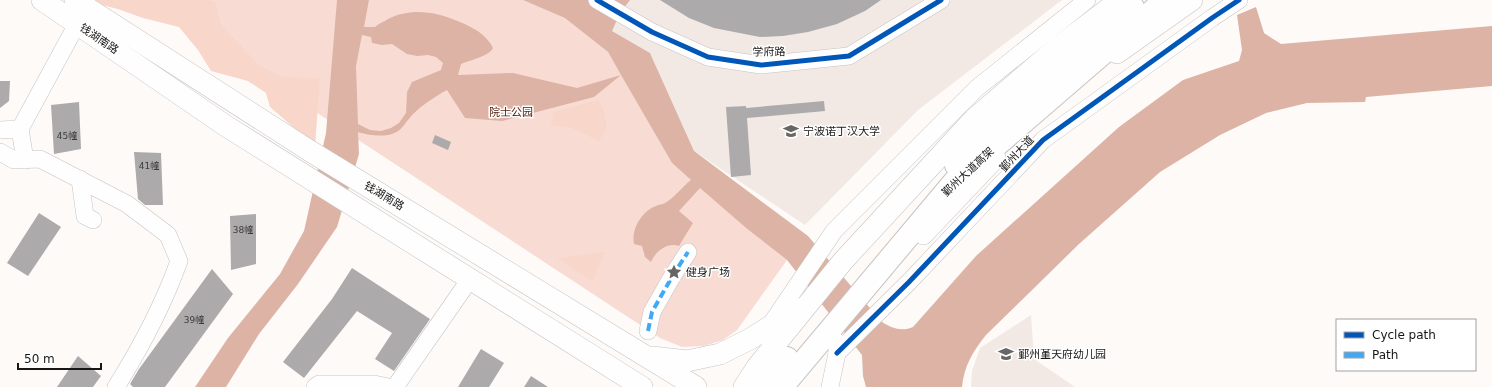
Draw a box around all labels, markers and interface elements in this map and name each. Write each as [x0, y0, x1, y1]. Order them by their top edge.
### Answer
street label: 钱湖南路 [77, 21, 121, 57]
street label: 学府路 [752, 45, 786, 59]
park label: 院士公园 [489, 106, 533, 119]
school or university icon: 宁波诺丁汉大学 [782, 122, 800, 140]
place label: 宁波诺丁汉大学 [803, 125, 880, 138]
house number: 45幢 [57, 130, 77, 141]
street label: 鄞州大道 [997, 133, 1037, 175]
street label: 鄞州大道高架 [939, 145, 997, 199]
house number: 41幢 [139, 160, 159, 171]
street label: 钱湖南路 [362, 179, 406, 213]
house number: 38幢 [233, 224, 253, 235]
place icon: 健身广场 [665, 263, 683, 281]
place label: 健身广场 [686, 266, 730, 279]
house number: 39幢 [184, 314, 204, 325]
legend [1336, 319, 1476, 371]
text: Cycle path [1372, 328, 1436, 342]
scale bar [18, 345, 101, 371]
school or university icon: 鄞州堇天府幼儿园 [997, 345, 1015, 363]
place label: 鄞州堇天府幼儿园 [1018, 348, 1106, 361]
text: Path [1372, 348, 1398, 362]
text: 50 m [24, 352, 55, 366]

